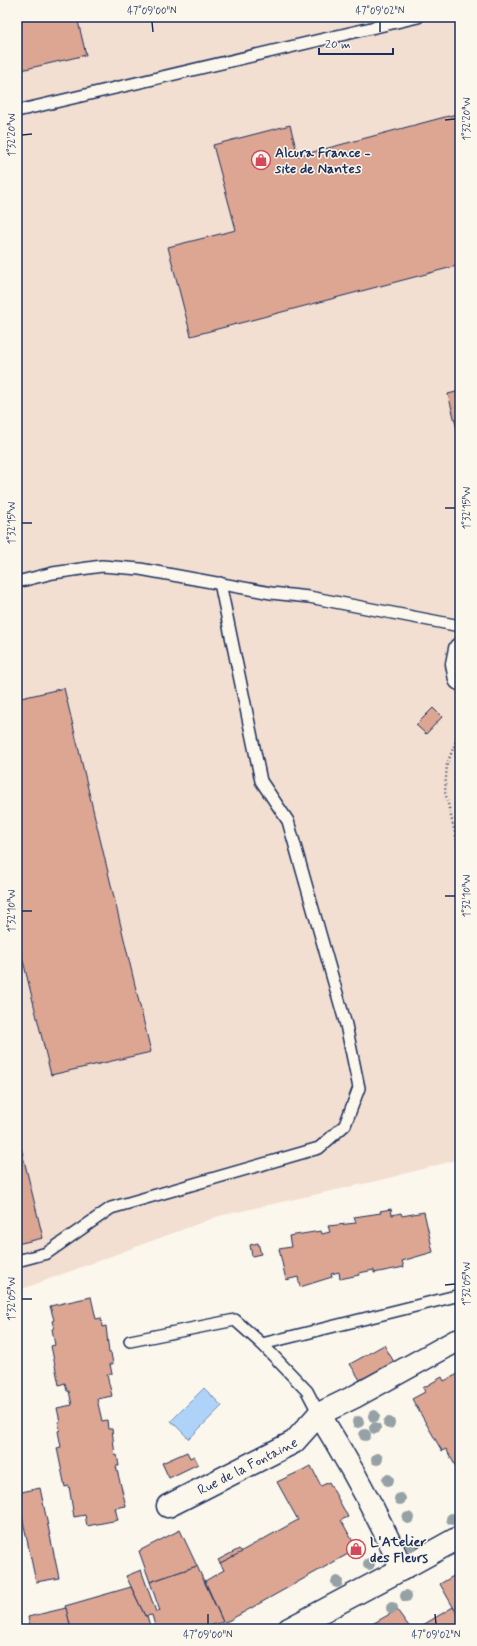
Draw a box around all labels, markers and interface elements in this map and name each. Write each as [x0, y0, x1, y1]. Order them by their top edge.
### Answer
text: 47°09'00"N [127, 4, 177, 18]
text: 47°09'02"N [355, 4, 405, 18]
scale bar [319, 30, 393, 56]
text: 20 m [325, 37, 351, 53]
text: 1°32'20"W [460, 97, 474, 141]
text: 1°32'20"W [5, 113, 19, 157]
place label: Alcura France - site de Nantes [274, 144, 371, 178]
shop icon: Alcura France - site de Nantes [250, 149, 272, 171]
text: 1°32'15"W [460, 487, 474, 529]
text: 1°32'15"W [5, 502, 19, 544]
text: 1°32'10"W [460, 875, 474, 917]
text: 1°32'10"W [5, 890, 19, 932]
text: 1°32'05"W [460, 1262, 474, 1306]
text: 1°32'05"W [5, 1277, 19, 1321]
street label: Rue de la Fontaine [195, 1434, 301, 1500]
place label: L'Atelier des Fleurs [370, 1533, 428, 1567]
shop icon: L'Atelier des Fleurs [345, 1538, 367, 1560]
text: 47°09'00"N [183, 1628, 233, 1642]
text: 47°09'02"N [411, 1628, 461, 1642]

